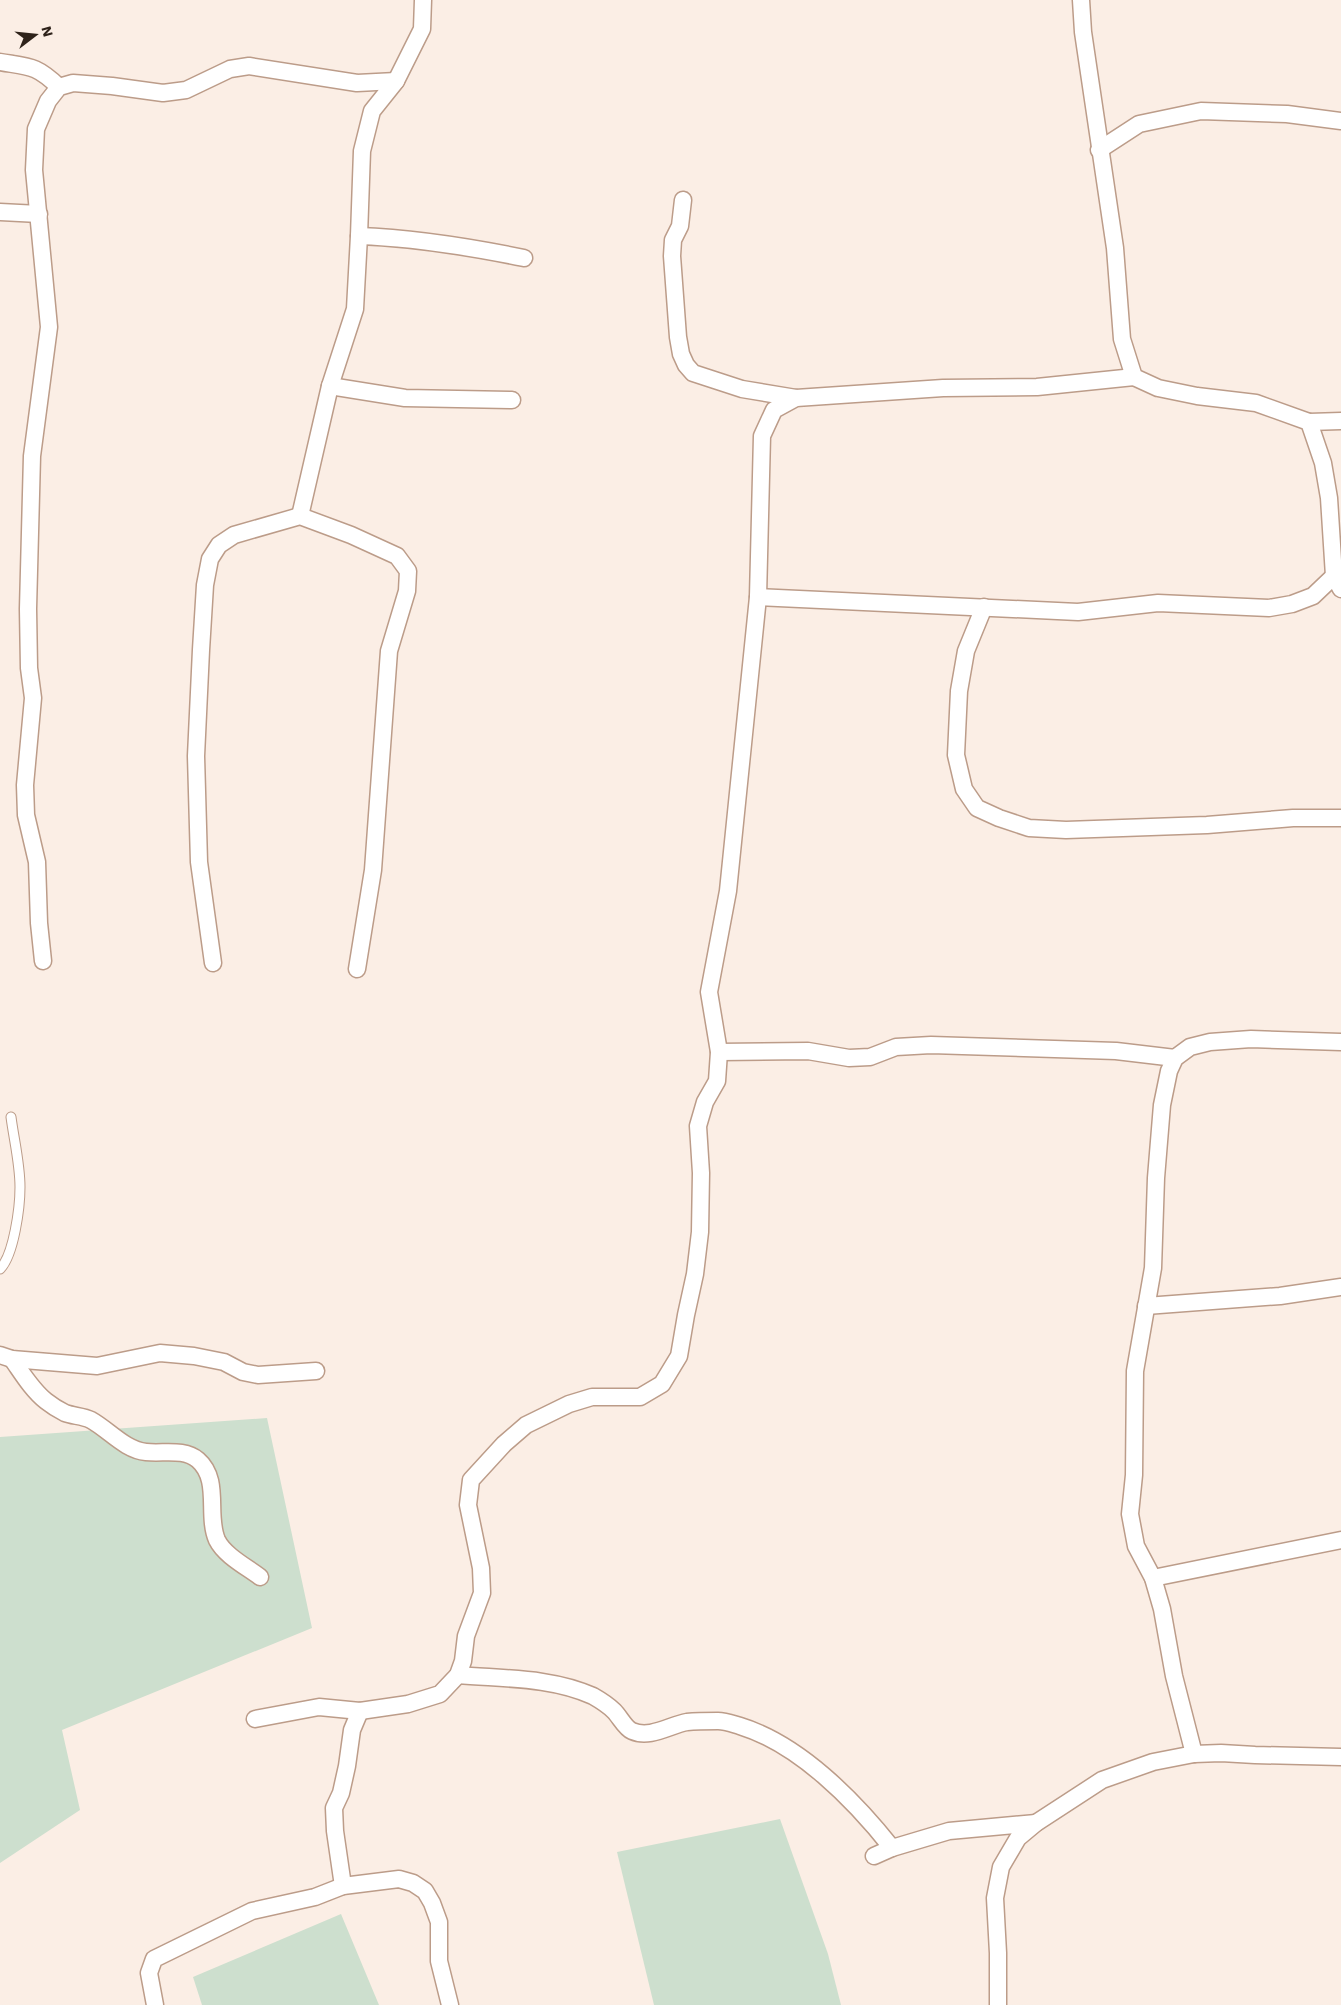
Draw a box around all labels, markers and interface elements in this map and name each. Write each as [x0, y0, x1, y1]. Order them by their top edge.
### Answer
north arrow [10, 10, 60, 60]
text: N [38, 24, 57, 39]

